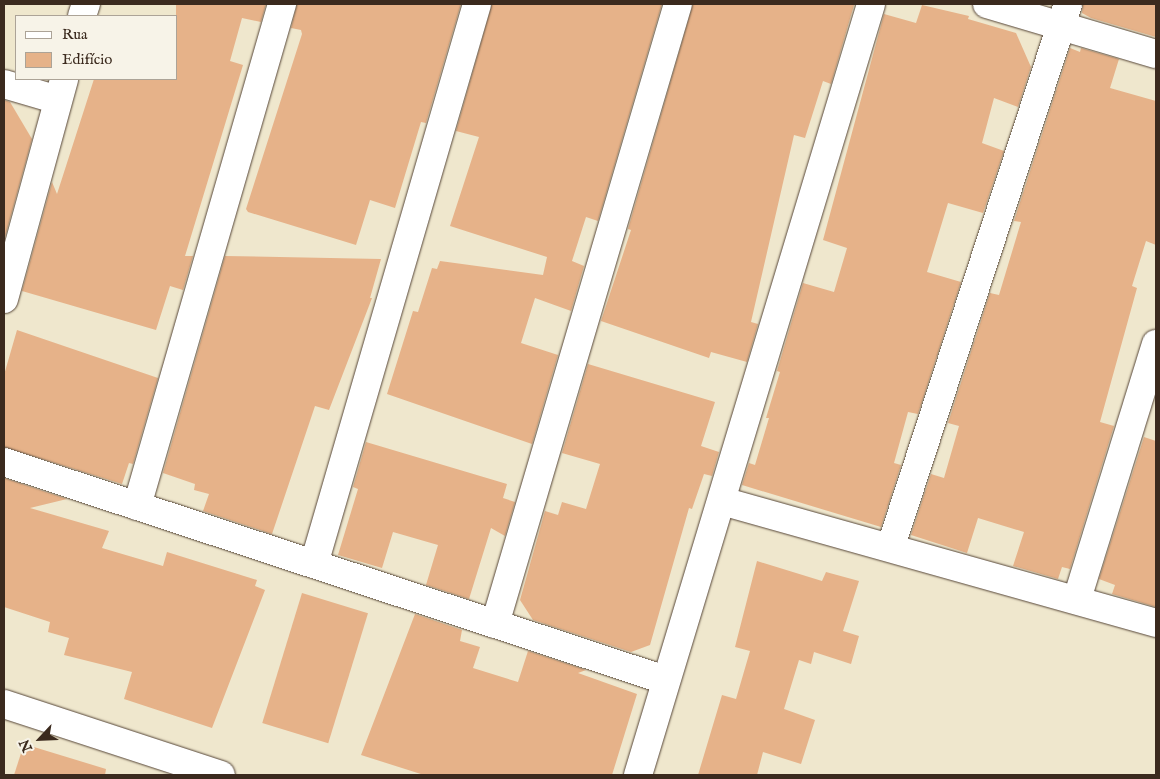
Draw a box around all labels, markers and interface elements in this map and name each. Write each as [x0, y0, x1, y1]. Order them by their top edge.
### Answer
legend [15, 15, 178, 80]
text: Rua [62, 25, 88, 44]
text: Edifício [62, 50, 112, 69]
north arrow [15, 714, 65, 764]
text: N [16, 736, 37, 755]

